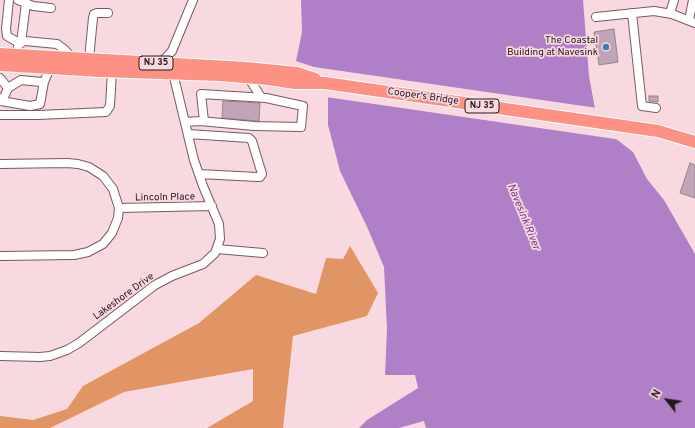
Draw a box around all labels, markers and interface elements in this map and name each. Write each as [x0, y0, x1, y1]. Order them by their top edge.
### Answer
place label: The Coastal Building at Navesink [507, 35, 598, 58]
marker: The Coastal Building at Navesink [601, 42, 611, 52]
road number: NJ 35 [139, 56, 173, 70]
street label: Cooper's Bridge [387, 86, 459, 108]
road number: NJ 35 [465, 99, 499, 113]
water label: Navesink River [504, 182, 542, 252]
street label: Lincoln Place [135, 191, 195, 205]
street label: Lakeshore Drive [91, 271, 157, 323]
north arrow [647, 380, 687, 420]
text: N [649, 387, 665, 401]

